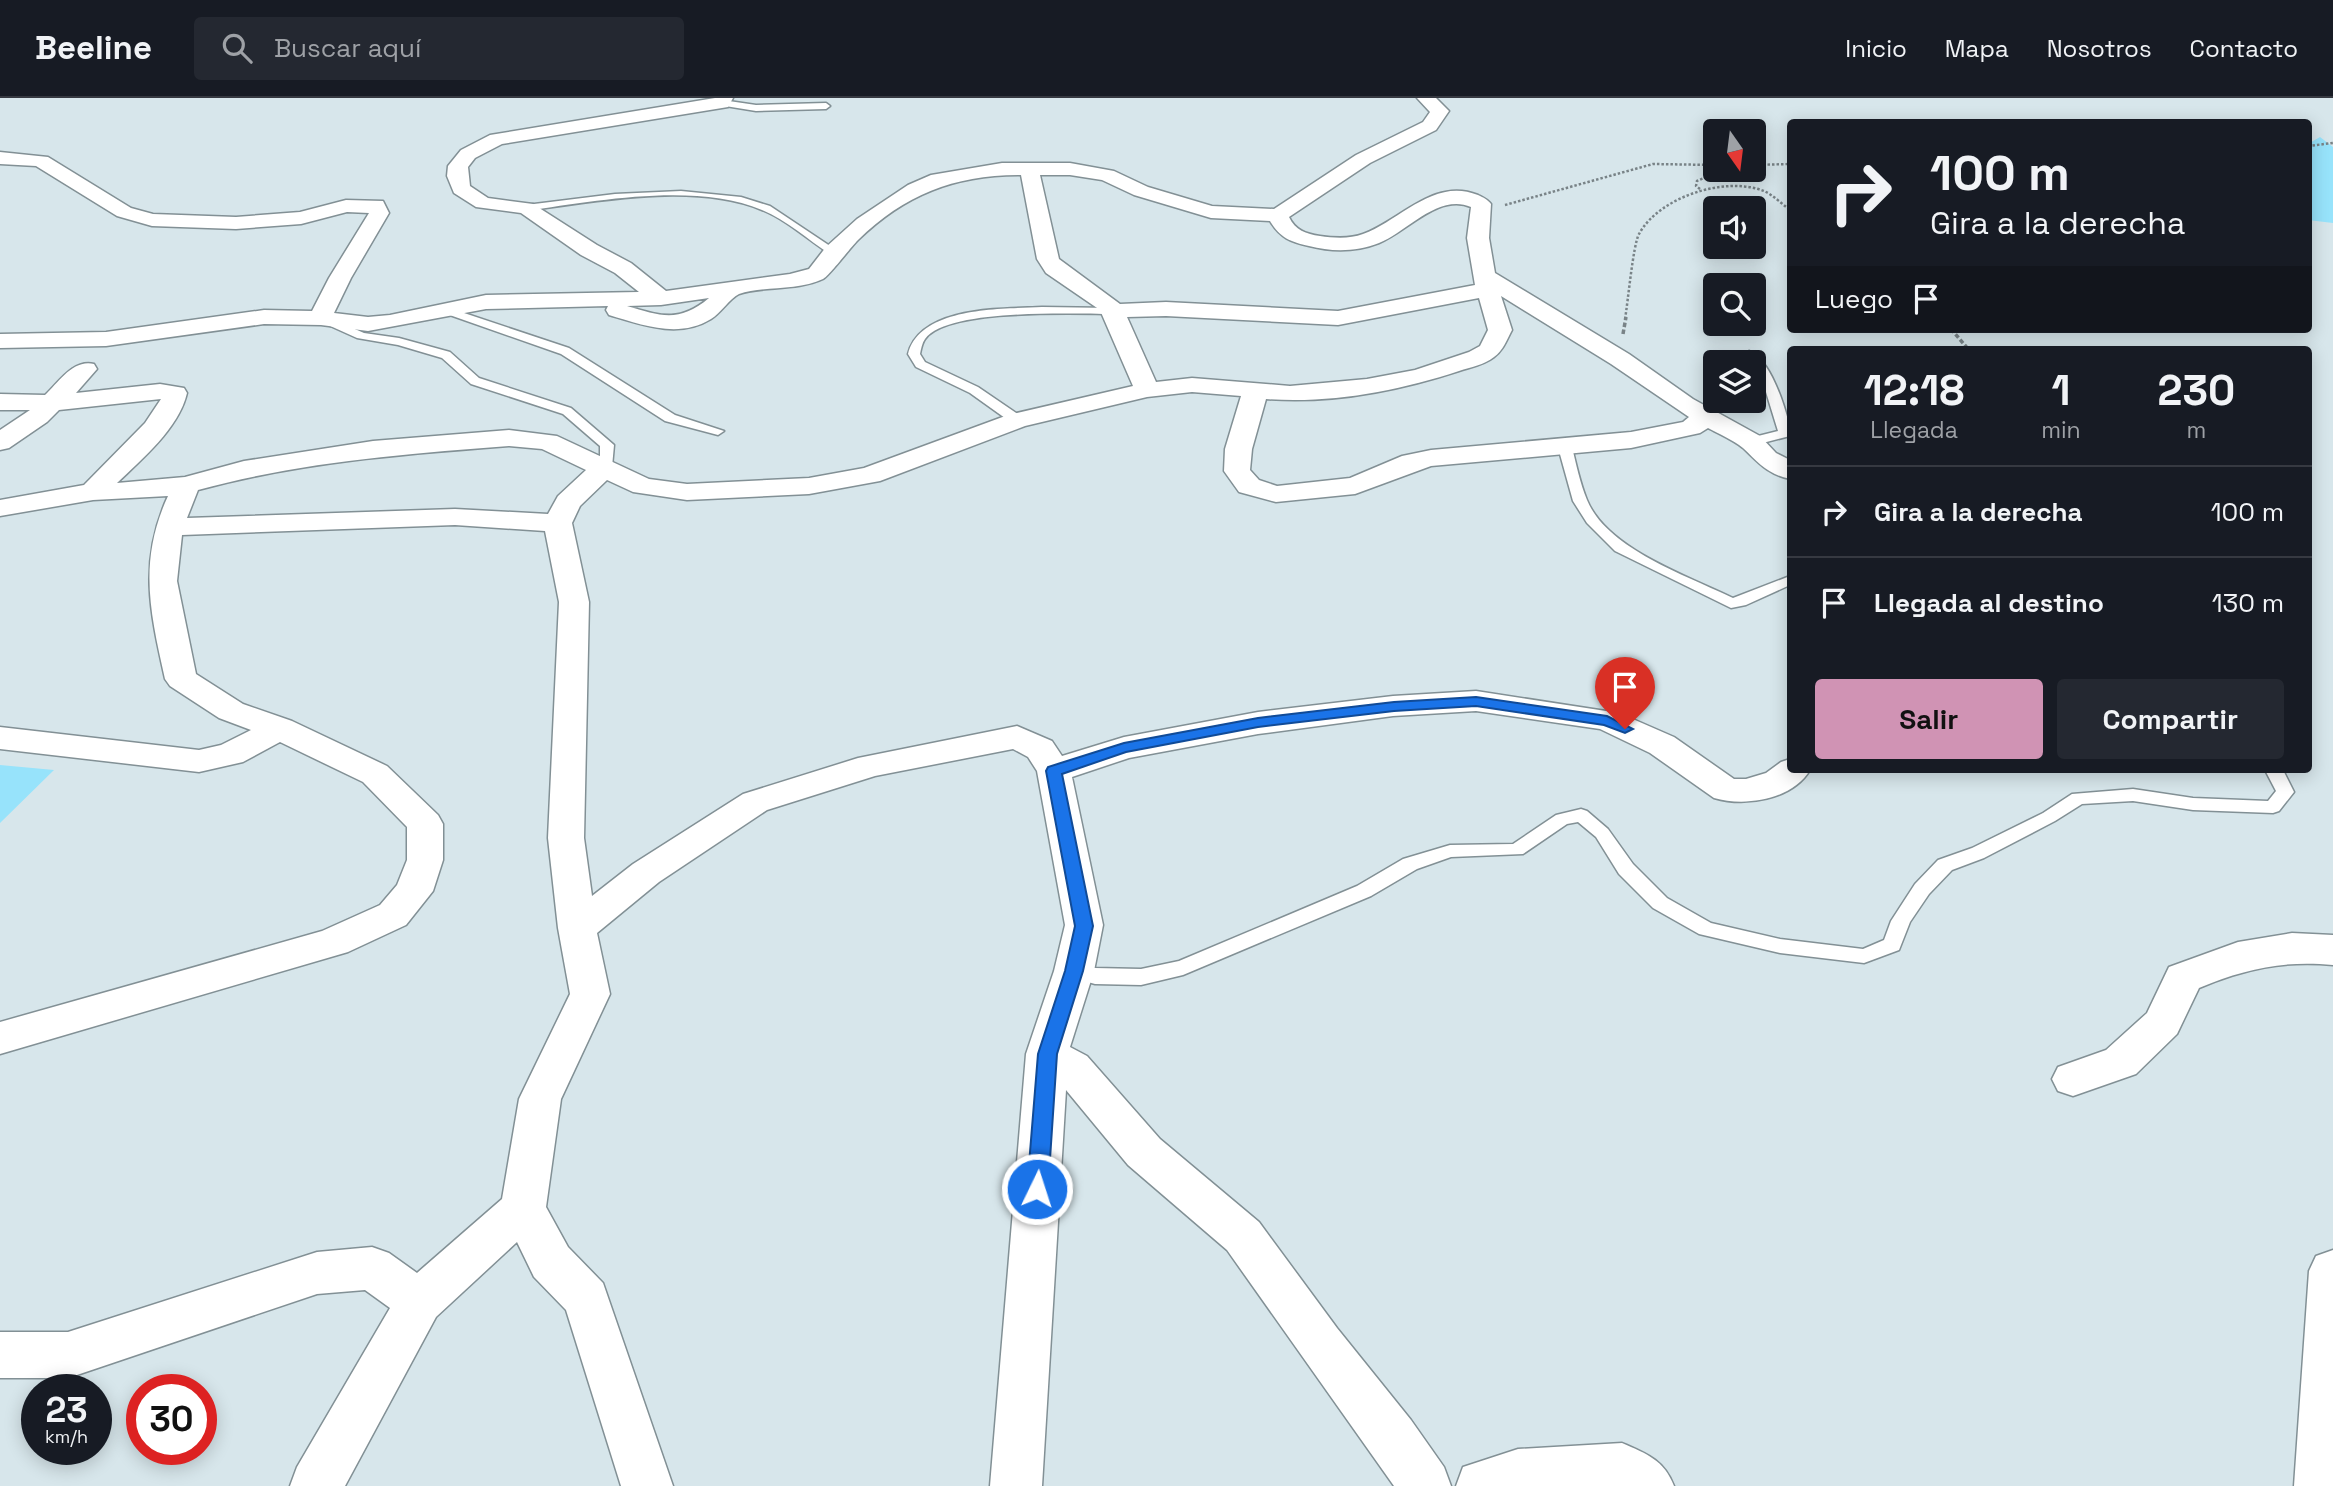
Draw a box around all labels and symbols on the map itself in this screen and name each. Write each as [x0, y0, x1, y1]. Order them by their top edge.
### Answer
north arrow [1703, 119, 1766, 182]
pin [1595, 657, 1655, 729]
position arrow [1000, 1152, 1074, 1226]
speed limit sign: 30 [126, 1374, 217, 1465]

